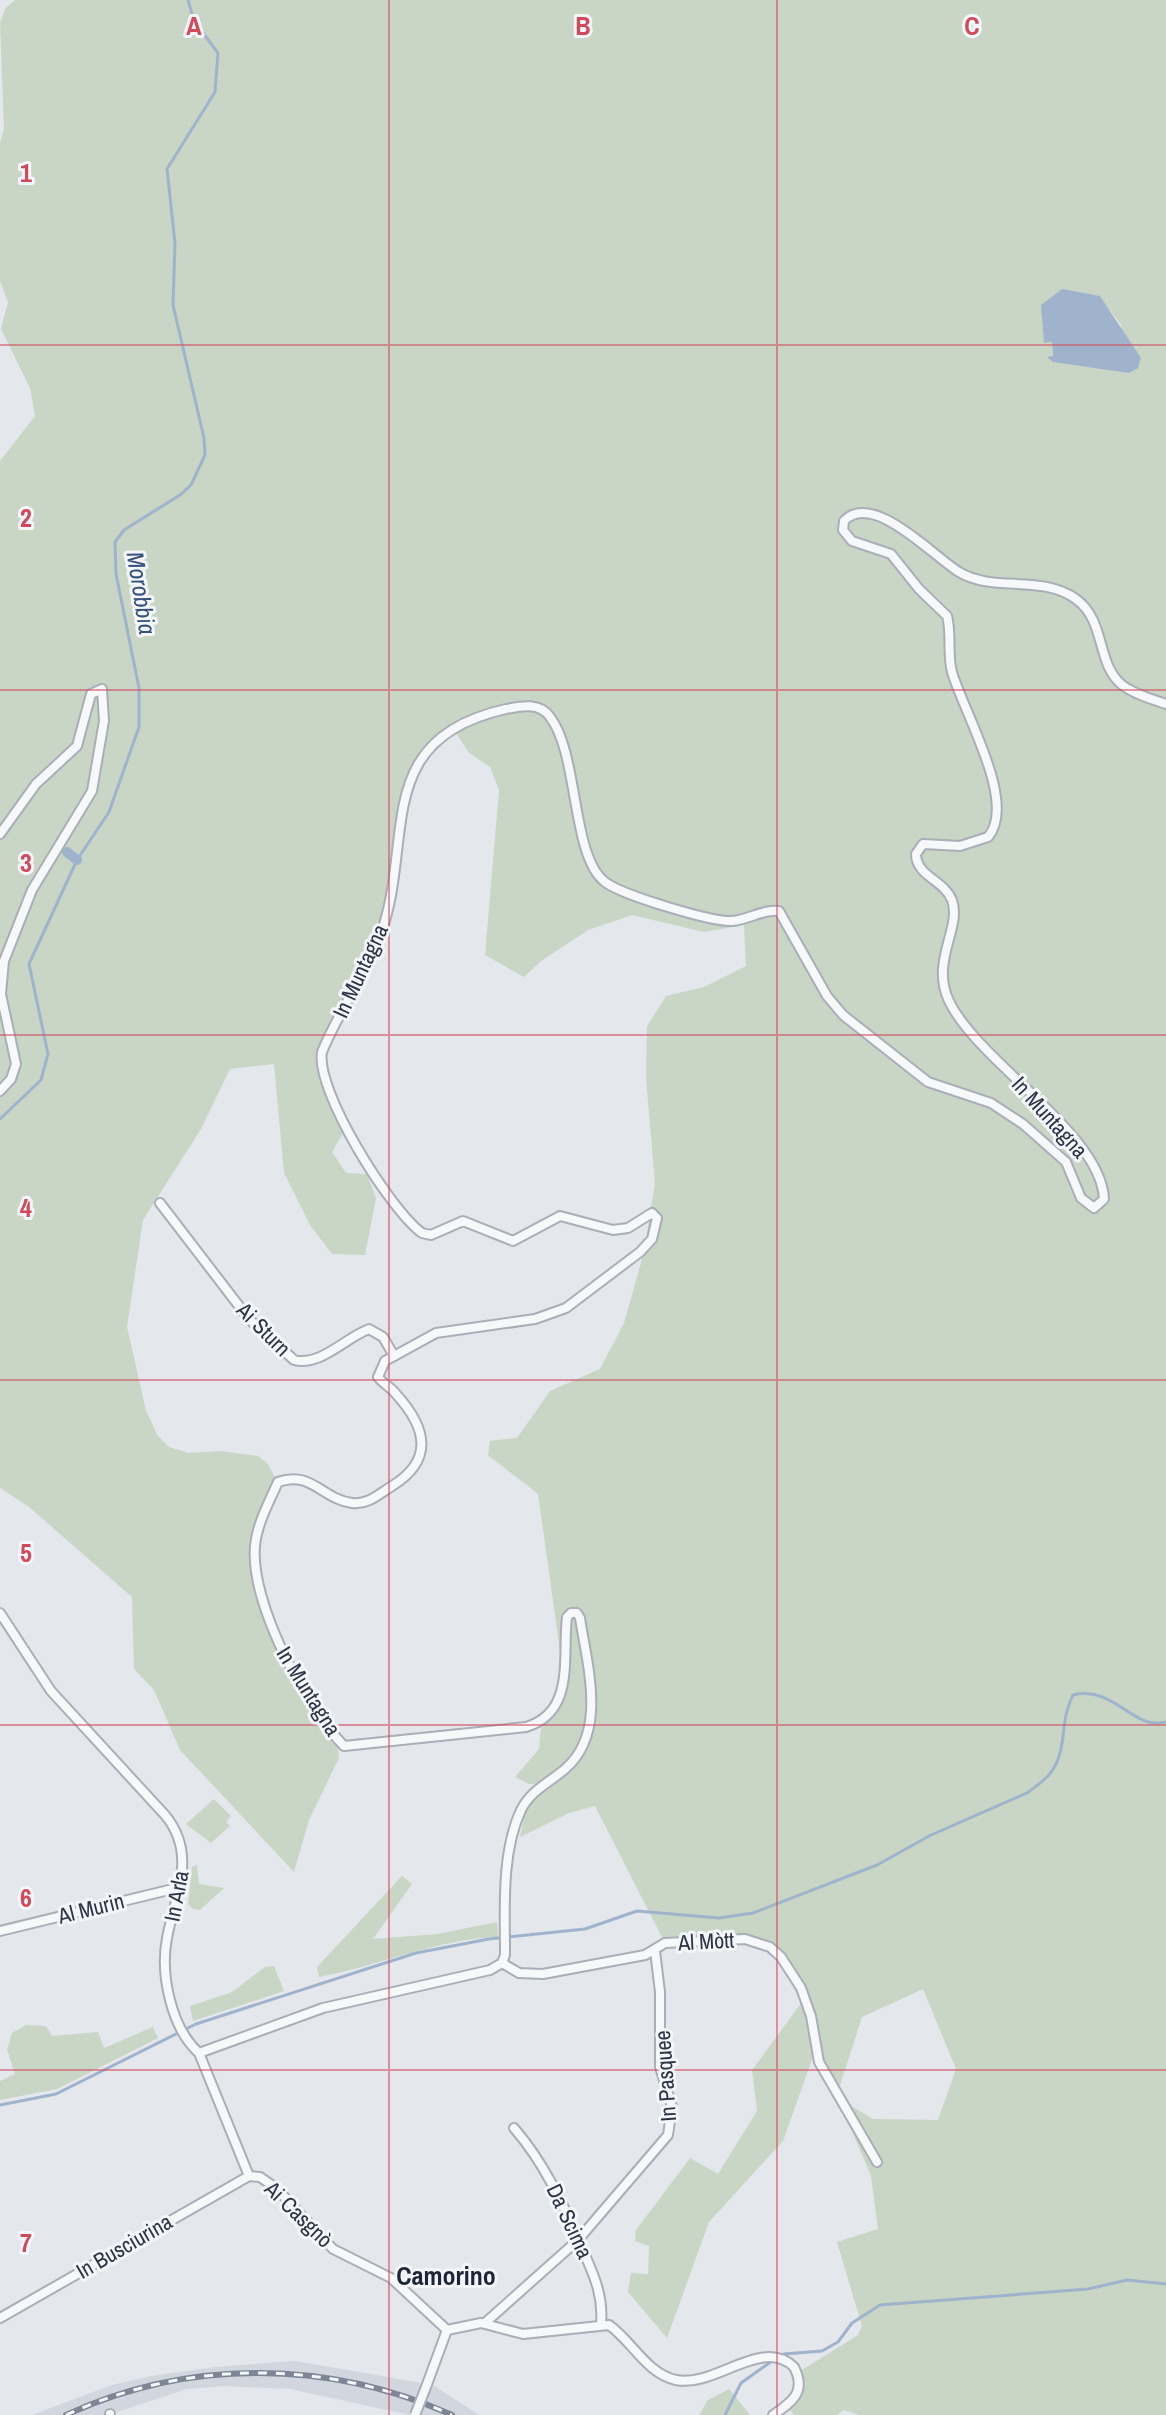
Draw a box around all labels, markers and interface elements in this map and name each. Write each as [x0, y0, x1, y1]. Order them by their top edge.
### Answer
text: A [186, 8, 202, 43]
text: B [575, 8, 591, 43]
text: C [964, 8, 980, 43]
text: 1 [20, 155, 32, 190]
text: 2 [20, 500, 32, 535]
water label: Morobbia [120, 549, 164, 637]
text: 3 [20, 845, 32, 880]
street label: In Muntagna [325, 919, 395, 1023]
street label: In Muntagna [1005, 1070, 1095, 1164]
text: 4 [20, 1190, 32, 1225]
street label: Ai Sturn [230, 1295, 298, 1363]
text: 5 [20, 1535, 32, 1570]
street label: In Muntagna [270, 1641, 348, 1741]
street label: In Arla [156, 1868, 196, 1924]
text: 6 [20, 1880, 32, 1915]
street label: Al Murin [54, 1885, 127, 1931]
street label: Al Mòtt [676, 1925, 735, 1958]
street label: In Pasquee [647, 2029, 683, 2123]
street label: Ai Casgnò [258, 2173, 340, 2254]
street label: Da Scima [540, 2179, 600, 2263]
street label: In Busciurina [70, 2206, 178, 2286]
text: 7 [20, 2225, 32, 2260]
district label: Camorino [396, 2258, 496, 2293]

